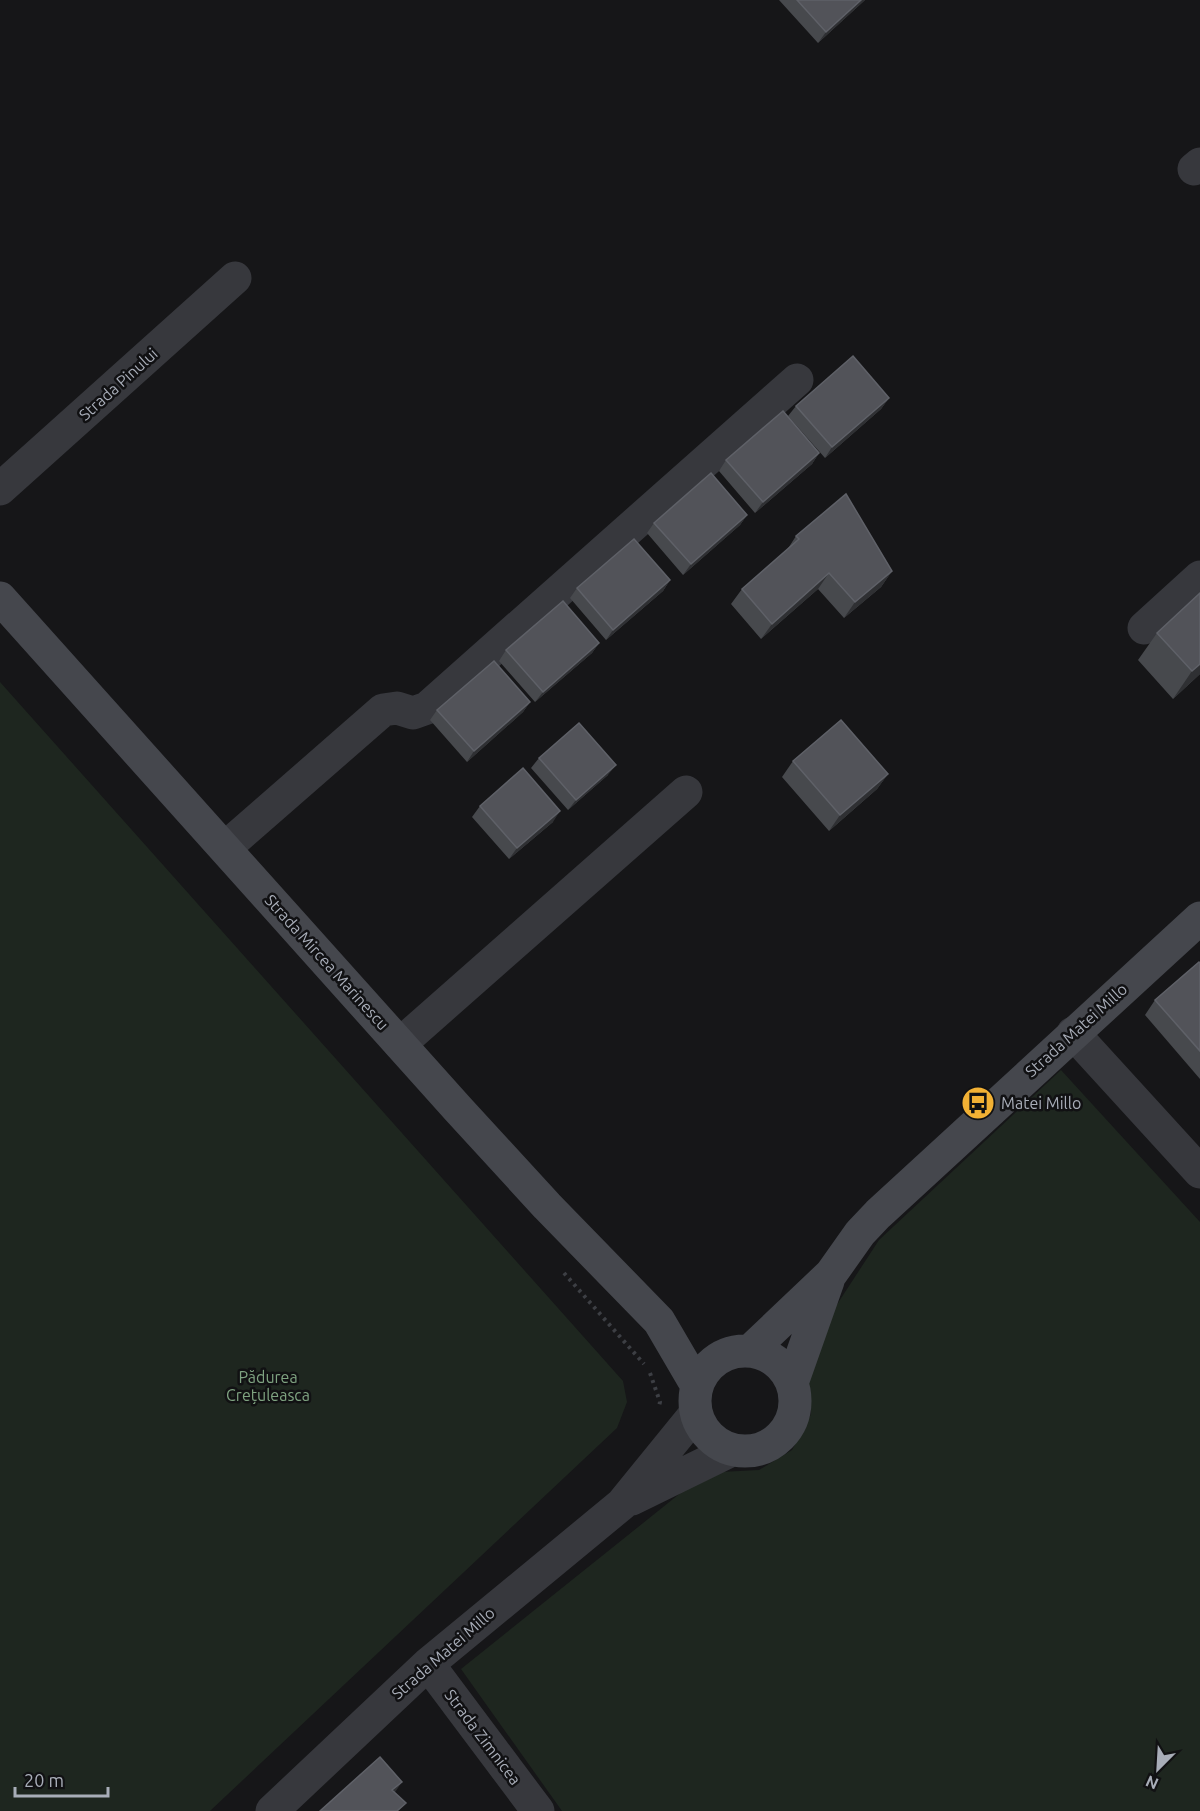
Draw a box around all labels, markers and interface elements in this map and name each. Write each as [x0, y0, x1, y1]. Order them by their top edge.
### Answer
street label: Strada Pinului [75, 344, 161, 424]
street label: Strada Mircea Marinescu [262, 891, 392, 1033]
street label: Strada Matei Millo [1021, 980, 1131, 1080]
bus stop icon: Matei Millo [960, 1085, 996, 1121]
place label: Matei Millo [1001, 1094, 1081, 1112]
park label: Pădurea Crețuleasca [226, 1368, 310, 1404]
street label: Strada Matei Millo [388, 1603, 498, 1703]
street label: Strada Zimnicea [441, 1686, 525, 1788]
north arrow [1128, 1739, 1188, 1799]
scale bar [15, 1760, 108, 1798]
text: 20 m [24, 1770, 64, 1790]
text: N [1143, 1772, 1161, 1793]

